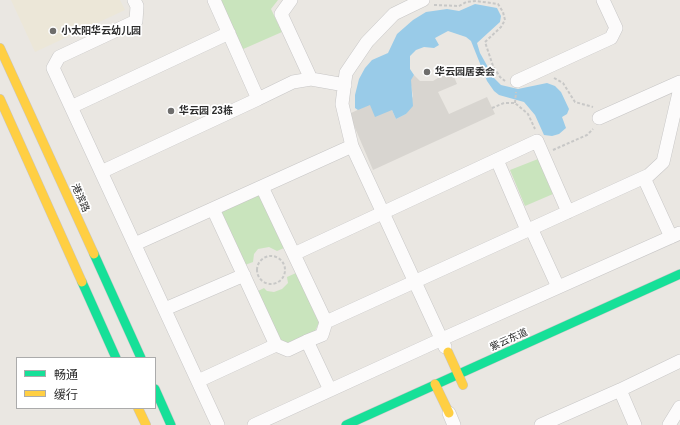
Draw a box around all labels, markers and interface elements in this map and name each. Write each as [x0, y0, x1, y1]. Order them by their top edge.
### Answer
place label: 小太阳华云幼儿园 [61, 25, 141, 37]
marker: 小太阳华云幼儿园 [48, 26, 58, 36]
place label: 华云园居委会 [435, 66, 495, 78]
marker: 华云园居委会 [422, 67, 432, 77]
place label: 华云园 23栋 [179, 105, 233, 117]
marker: 华云园 23栋 [166, 106, 176, 116]
street label: 港滨路 [68, 182, 92, 214]
street label: 紫云东道 [488, 326, 530, 354]
legend [16, 357, 156, 409]
text: 畅通 [54, 368, 78, 382]
text: 缓行 [54, 388, 78, 402]

